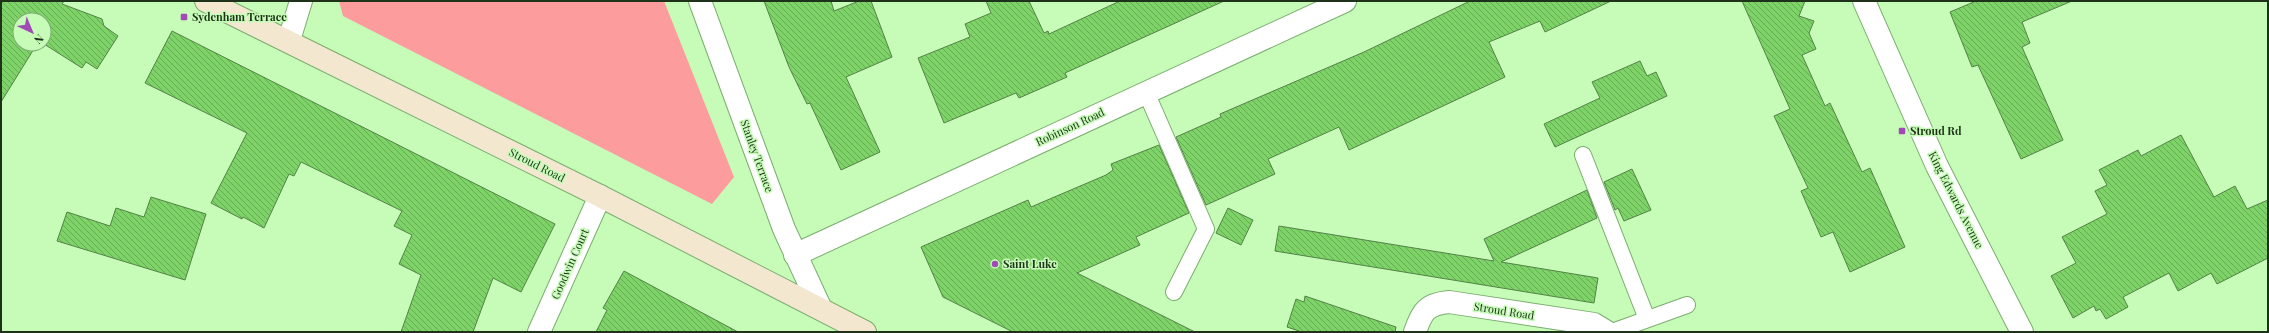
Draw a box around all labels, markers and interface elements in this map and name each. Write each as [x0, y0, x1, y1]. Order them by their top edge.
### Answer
place label: Sydenham Terrace [192, 9, 287, 24]
north arrow [12, 12, 52, 52]
marker: Sydenham Terrace [179, 12, 189, 22]
text: N [31, 31, 47, 48]
street label: Robinson Road [1033, 104, 1107, 149]
street label: Stanley Terrace [737, 117, 778, 195]
place label: Stroud Rd [1910, 123, 1962, 138]
marker: Stroud Rd [1897, 126, 1907, 136]
street label: Stroud Road [507, 144, 568, 185]
street label: King Edwards Avenue [1925, 149, 1988, 251]
street label: Goodwin Court [547, 226, 592, 302]
place label: Saint Luke [1003, 256, 1057, 271]
marker: Saint Luke [990, 259, 1000, 269]
street label: Stroud Road [1473, 298, 1536, 323]

